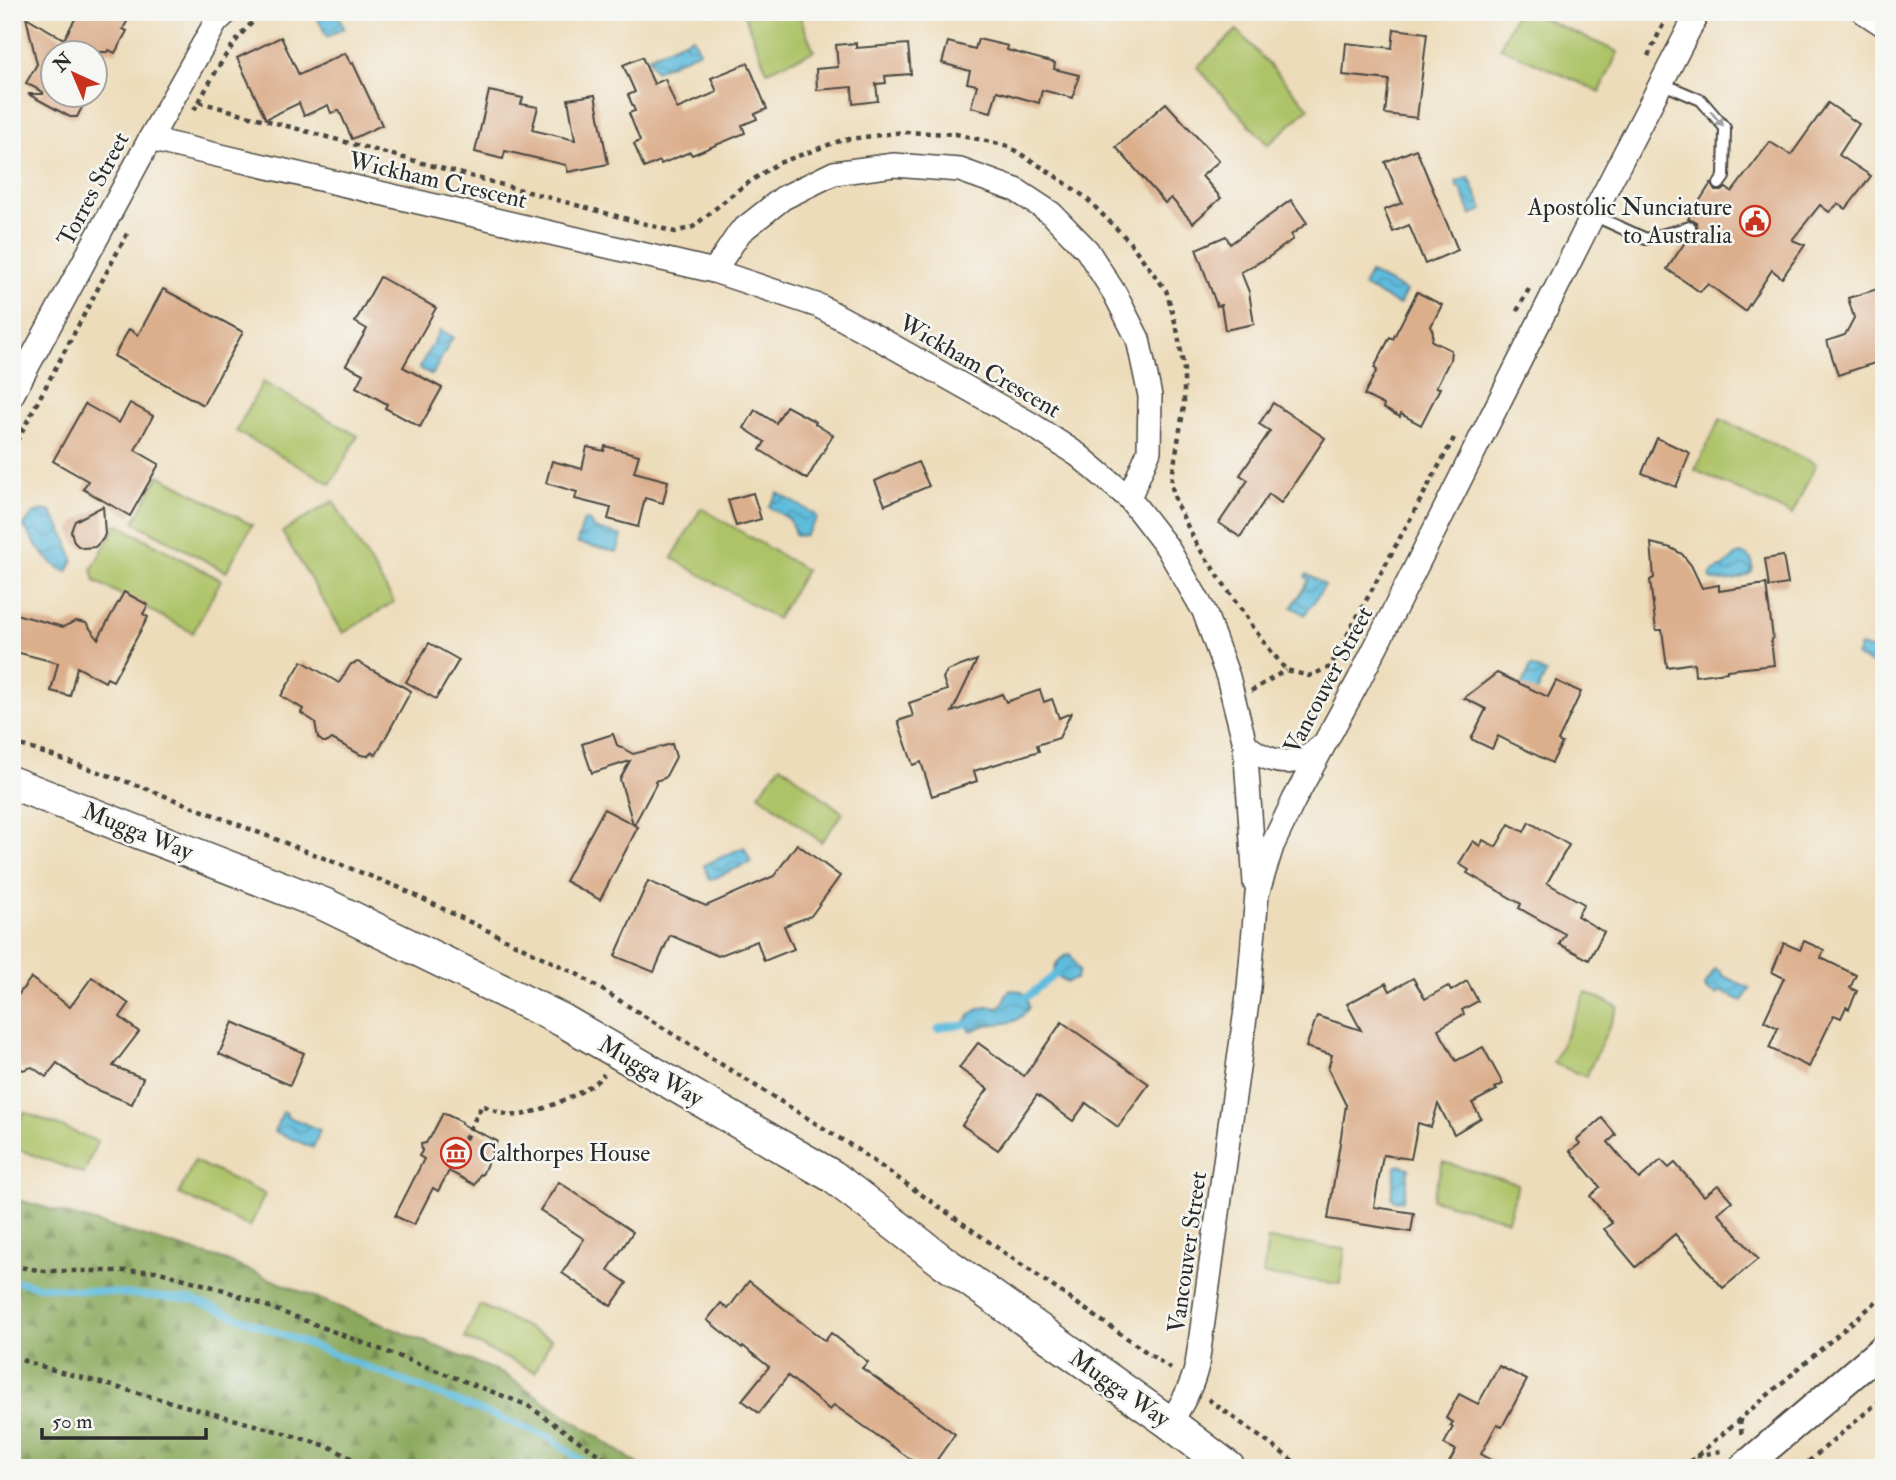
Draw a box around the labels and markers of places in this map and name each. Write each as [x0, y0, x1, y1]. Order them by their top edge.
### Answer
place label: Apostolic Nunciature to Australia [1527, 192, 1733, 251]
public building icon: Apostolic Nunciature to Australia [1738, 204, 1772, 238]
museum icon: Calthorpes House [439, 1136, 473, 1170]
place label: Calthorpes House [479, 1138, 650, 1169]

